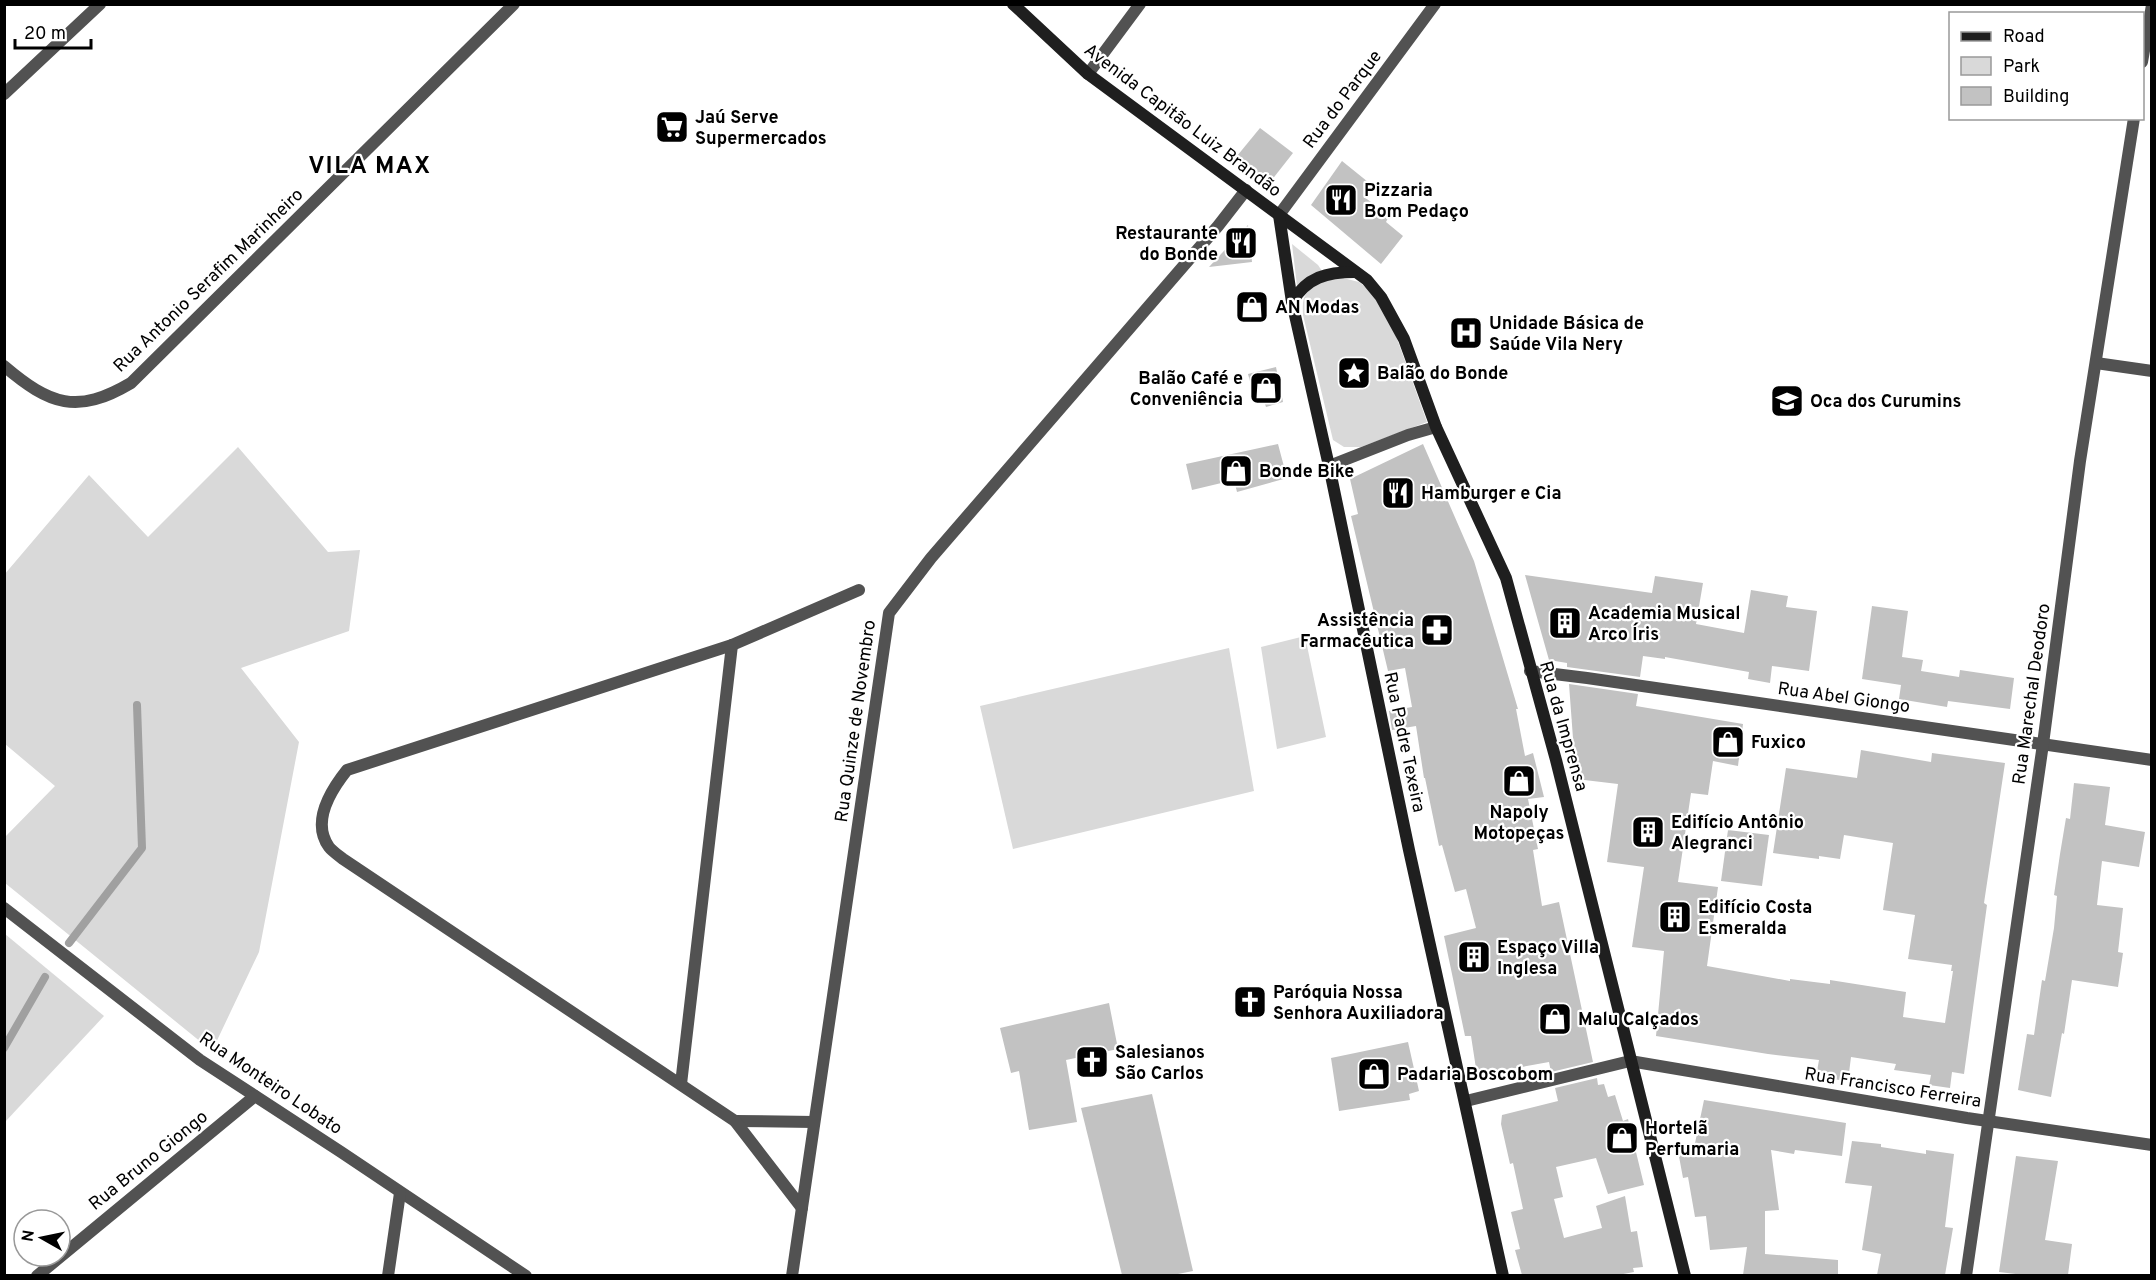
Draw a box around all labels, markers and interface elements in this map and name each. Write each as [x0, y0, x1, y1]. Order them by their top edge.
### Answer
scale bar [15, 12, 92, 50]
legend [1949, 12, 2144, 120]
text: 20 m [24, 23, 66, 46]
text: Road [2003, 26, 2045, 49]
street label: Avenida Capitão Luiz Brandão [1079, 39, 1285, 203]
street label: Rua do Parque [1299, 46, 1388, 154]
text: Park [2003, 56, 2040, 79]
text: Building [2003, 86, 2069, 109]
place label: Jaú Serve Supermercados [695, 107, 827, 151]
supermarket icon: Jaú Serve Supermercados [654, 109, 690, 145]
district label: VILA MAX [308, 152, 432, 182]
place label: Pizzaria Bom Pedaço [1364, 180, 1469, 224]
restaurant icon: Pizzaria Bom Pedaço [1323, 182, 1359, 218]
street label: Rua Antonio Serafim Marinheiro [109, 184, 309, 378]
place label: Restaurante do Bonde [1115, 223, 1218, 267]
restaurant icon: Restaurante do Bonde [1223, 225, 1259, 261]
shop icon: AN Modas [1234, 289, 1270, 325]
place label: AN Modas [1275, 297, 1359, 320]
place label: Unidade Básica de Saúde Vila Nery [1489, 313, 1644, 357]
hospital icon: Unidade Básica de Saúde Vila Nery [1448, 315, 1484, 351]
place icon: Balão do Bonde [1336, 355, 1372, 391]
place label: Balão do Bonde [1377, 363, 1508, 386]
place label: Balão Café e Conveniência [1130, 368, 1243, 412]
shop icon: Balão Café e Conveniência [1248, 370, 1284, 406]
school or university icon: Oca dos Curumins [1769, 383, 1805, 419]
place label: Oca dos Curumins [1810, 391, 1961, 414]
shop icon: Bonde Bike [1218, 453, 1254, 489]
place label: Bonde Bike [1259, 461, 1354, 484]
restaurant icon: Hamburger e Cia [1380, 475, 1416, 511]
place label: Hamburger e Cia [1421, 483, 1561, 506]
street label: Rua Marechal Deodoro [2008, 602, 2057, 786]
place label: Academia Musical Arco Íris [1588, 603, 1740, 647]
building icon: Academia Musical Arco Íris [1547, 605, 1583, 641]
place label: Assistência Farmacêutica [1300, 610, 1414, 654]
pharmacy icon: Assistência Farmacêutica [1419, 612, 1455, 648]
street label: Rua Quinze de Novembro [831, 619, 882, 824]
street label: Rua da Imprensa [1533, 659, 1592, 794]
street label: Rua Padre Texeira [1377, 670, 1430, 815]
street label: Rua Abel Giongo [1776, 678, 1912, 719]
shop icon: Fuxico [1710, 724, 1746, 760]
place label: Fuxico [1751, 732, 1806, 755]
shop icon: Napoly Motopeças [1501, 763, 1537, 799]
place label: Napoly Motopeças [1473, 802, 1565, 846]
place label: Edifício Antônio Alegranci [1671, 812, 1804, 856]
building icon: Edifício Antônio Alegranci [1630, 814, 1666, 850]
place label: Edifício Costa Esmeralda [1698, 897, 1812, 941]
building icon: Edifício Costa Esmeralda [1657, 899, 1693, 935]
place label: Espaço Villa Inglesa [1497, 937, 1599, 981]
building icon: Espaço Villa Inglesa [1456, 939, 1492, 975]
place label: Paróquia Nossa Senhora Auxiliadora [1273, 982, 1444, 1026]
church icon: Paróquia Nossa Senhora Auxiliadora [1232, 984, 1268, 1020]
shop icon: Malu Calçados [1537, 1001, 1573, 1037]
place label: Malu Calçados [1578, 1009, 1699, 1032]
street label: Rua Monteiro Lobato [194, 1028, 346, 1141]
place label: Salesianos São Carlos [1115, 1042, 1205, 1086]
church icon: Salesianos São Carlos [1074, 1044, 1110, 1080]
shop icon: Padaria Boscobom [1356, 1056, 1392, 1092]
street label: Rua Francisco Ferreira [1803, 1063, 1983, 1114]
place label: Padaria Boscobom [1397, 1064, 1553, 1087]
street label: Rua Bruno Giongo [85, 1106, 213, 1216]
place label: Hortelã Perfumaria [1645, 1118, 1739, 1162]
shop icon: Hortelã Perfumaria [1604, 1120, 1640, 1156]
north arrow [12, 1208, 72, 1268]
text: N [18, 1229, 40, 1243]

